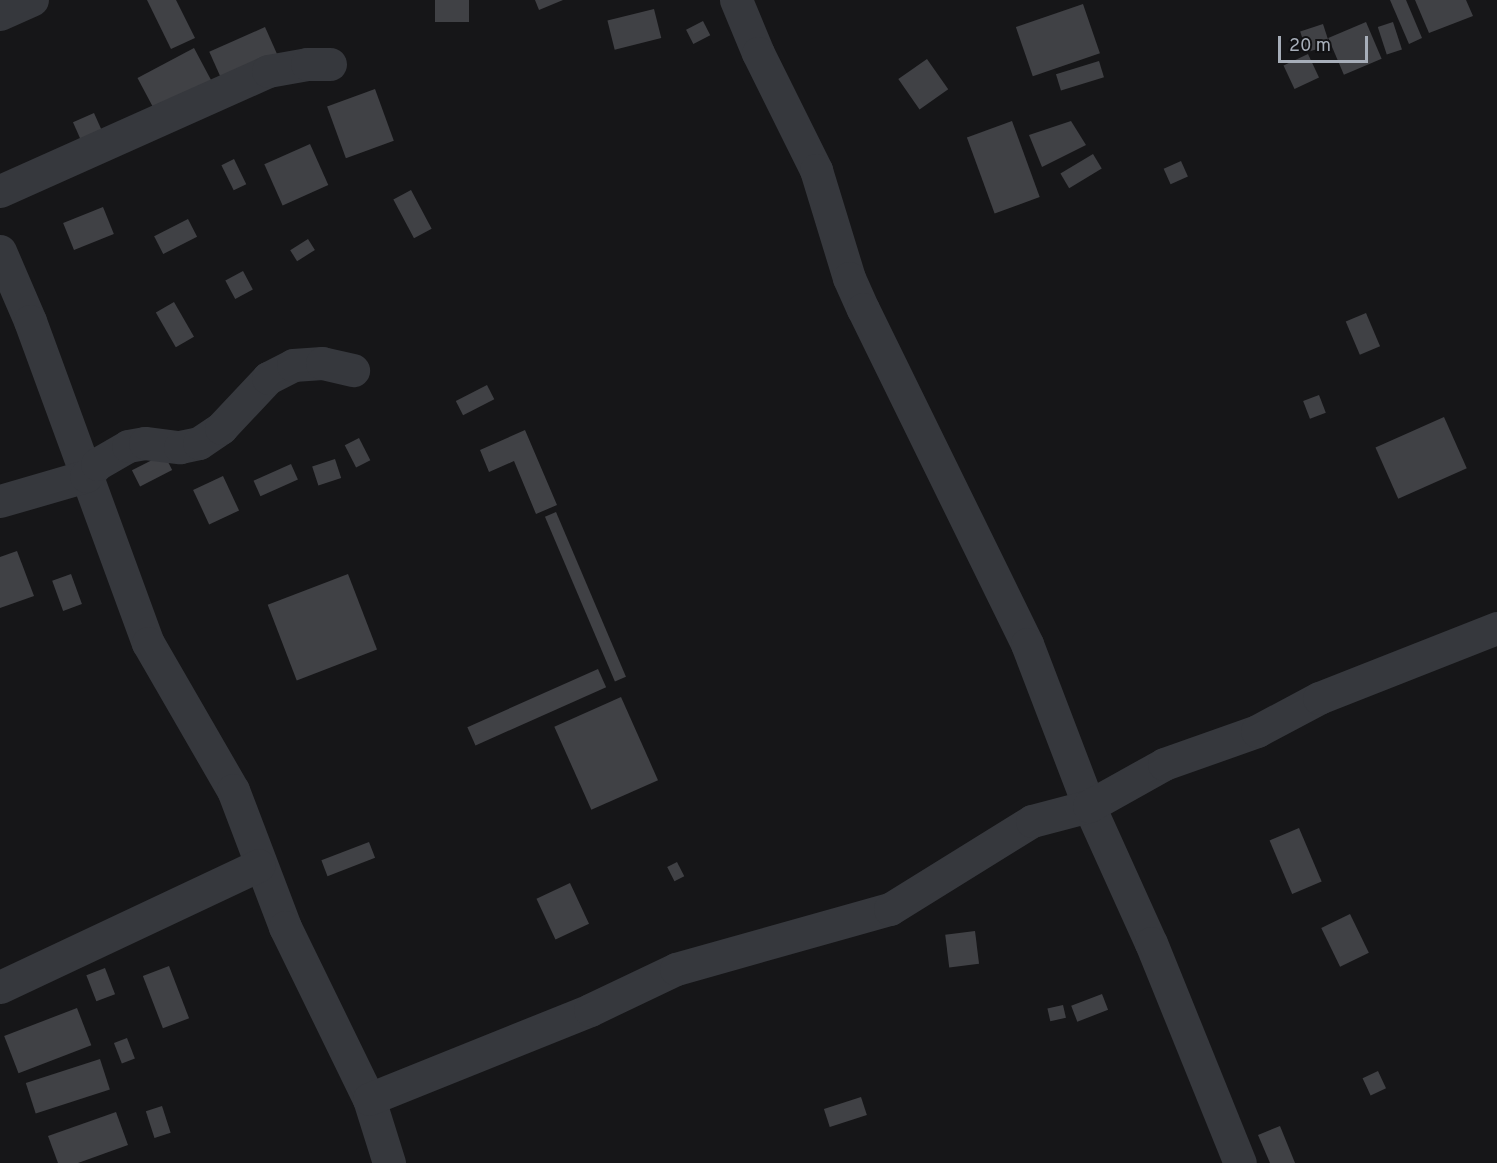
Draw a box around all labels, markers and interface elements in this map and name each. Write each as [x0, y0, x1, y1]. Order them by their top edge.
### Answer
scale bar [1281, 24, 1371, 62]
text: 20 m [1289, 35, 1331, 58]

